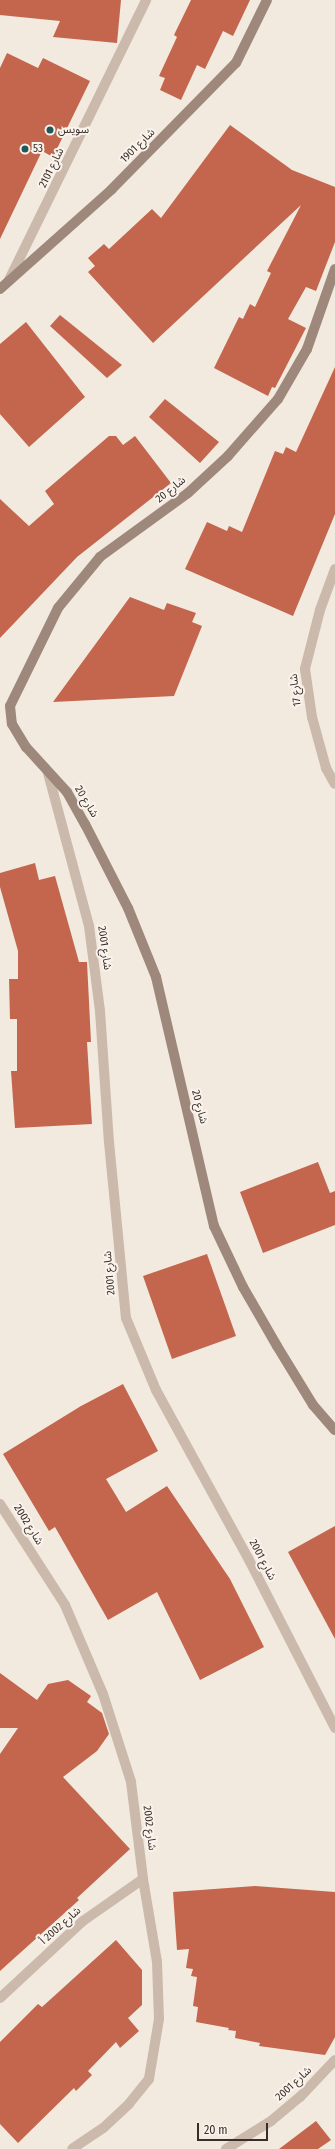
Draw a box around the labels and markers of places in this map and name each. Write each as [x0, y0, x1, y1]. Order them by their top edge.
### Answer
place label: سويس [58, 123, 89, 137]
marker: سويس [45, 125, 55, 135]
place label: 53 [33, 142, 43, 156]
marker: 53 [20, 144, 30, 154]

